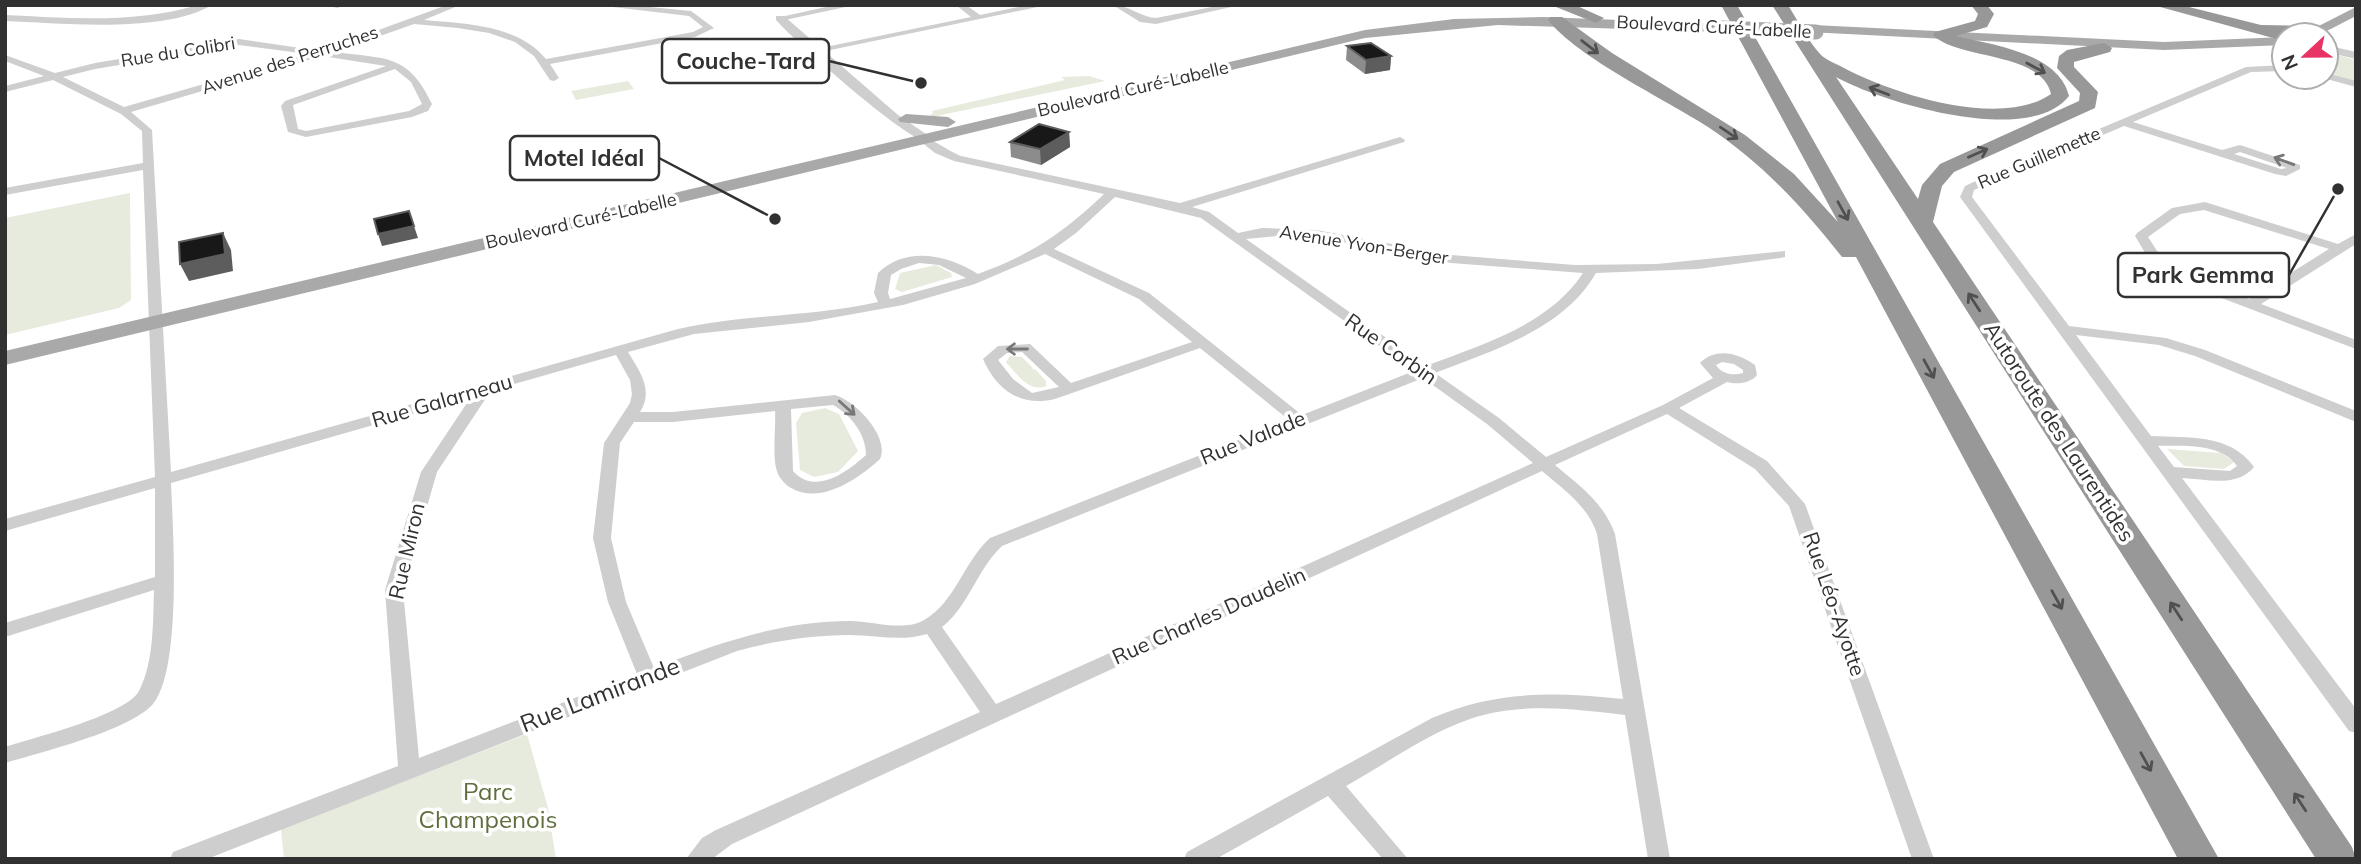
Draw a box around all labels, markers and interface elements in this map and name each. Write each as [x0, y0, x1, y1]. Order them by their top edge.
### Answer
street label: Boulevard Curé-Labelle [1616, 10, 1812, 43]
street label: Avenue des Perruches [199, 20, 381, 99]
north arrow [2270, 21, 2340, 91]
street label: Rue du Colibri [119, 31, 237, 72]
callout: Couche-Tard [662, 39, 829, 83]
one-way arrow [1580, 40, 1598, 55]
text: Couche-Tard [676, 46, 816, 75]
text: N [2275, 51, 2303, 74]
street label: Boulevard Curé-Labelle [1035, 55, 1231, 122]
one-way arrow [2025, 61, 2046, 75]
one-way arrow [1869, 83, 1891, 96]
street label: Rue Guillemette [1974, 121, 2104, 194]
one-way arrow [1719, 126, 1739, 140]
callout: Motel Idéal [510, 136, 659, 180]
text: Motel Idéal [524, 143, 644, 172]
one-way arrow [1966, 146, 1988, 159]
one-way arrow [2274, 154, 2296, 167]
street label: Boulevard Curé-Labelle [483, 187, 679, 254]
one-way arrow [1836, 201, 1850, 221]
street label: Avenue Yvon-Berger [1278, 220, 1451, 269]
callout: Park Gemma [2118, 253, 2289, 297]
text: Park Gemma [2132, 260, 2274, 289]
one-way arrow [1967, 293, 1981, 312]
street label: Rue Corbin [1340, 307, 1443, 389]
street label: Autoroute des Laurentides [1979, 317, 2141, 546]
one-way arrow [1005, 342, 1028, 356]
one-way arrow [1922, 358, 1936, 378]
street label: Rue Galarneau [368, 368, 515, 433]
one-way arrow [838, 400, 856, 416]
street label: Rue Valade [1196, 404, 1309, 470]
street label: Rue Miron [382, 500, 430, 602]
street label: Rue Léo-Ayotte [1798, 528, 1872, 679]
street label: Rue Charles Daudelin [1108, 561, 1310, 670]
one-way arrow [2050, 590, 2064, 610]
one-way arrow [2169, 602, 2183, 621]
street label: Rue Lamirande [516, 650, 684, 738]
one-way arrow [2140, 751, 2153, 772]
park label: Parc Champenois [419, 776, 557, 834]
one-way arrow [2293, 792, 2307, 812]

